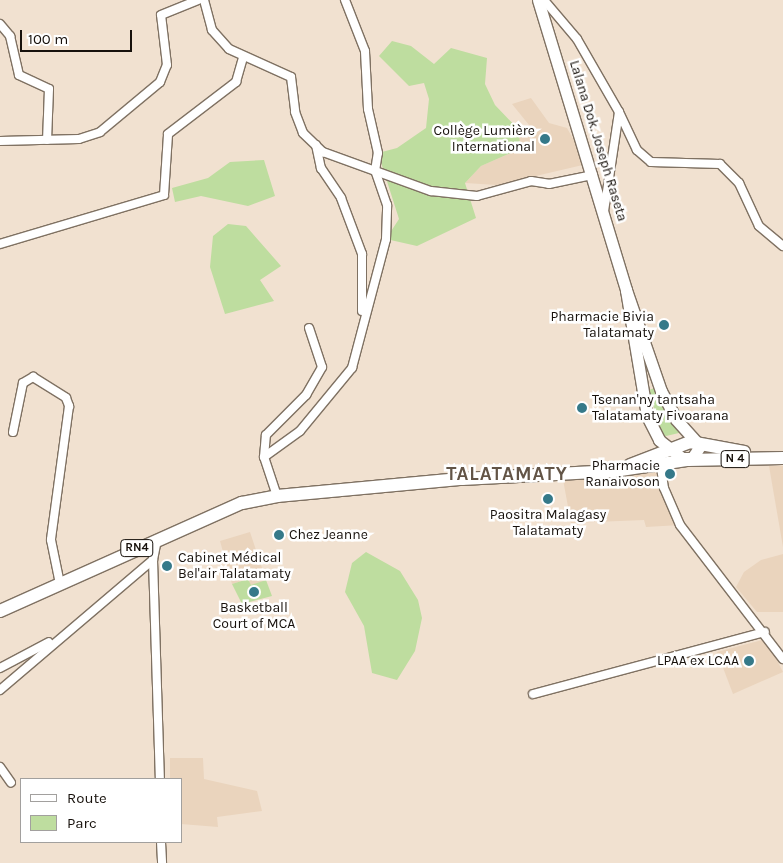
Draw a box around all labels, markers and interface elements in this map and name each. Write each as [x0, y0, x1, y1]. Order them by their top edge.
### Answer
scale bar [22, 20, 135, 52]
text: 100 m [28, 30, 68, 48]
street label: Lalana Dok. Joseph Raseta [565, 58, 631, 224]
place label: Collège Lumière International [434, 123, 535, 156]
marker: Collège Lumière International [539, 133, 551, 145]
place label: Pharmacie Bivia Talatamaty [551, 309, 654, 342]
marker: Pharmacie Bivia Talatamaty [658, 319, 670, 331]
place label: Tsenan'ny tantsaha Talatamaty Fivoarana [592, 392, 729, 424]
marker: Tsenan'ny tantsaha Talatamaty Fivoarana [576, 402, 588, 414]
road number: N 4 [720, 449, 750, 468]
place label: Pharmacie Ranaivoson [585, 458, 660, 491]
district label: TALATAMATY [445, 464, 569, 486]
marker: Pharmacie Ranaivoson [664, 468, 676, 480]
marker: Paositra Malagasy Talatamaty [542, 493, 554, 505]
place label: Paositra Malagasy Talatamaty [490, 507, 606, 540]
place label: Chez Jeanne [289, 527, 368, 543]
marker: Chez Jeanne [273, 529, 285, 541]
road number: RN4 [120, 538, 154, 558]
place label: Cabinet Médical Bel'air Talatamaty [178, 550, 291, 582]
marker: Cabinet Médical Bel'air Talatamaty [160, 559, 174, 573]
marker: Basketball Court of MCA [248, 586, 260, 598]
place label: Basketball Court of MCA [213, 600, 295, 632]
place label: LPAA ex LCAA [657, 653, 739, 669]
marker: LPAA ex LCAA [743, 655, 755, 667]
legend [20, 778, 182, 843]
text: Route [67, 789, 107, 807]
text: Parc [67, 814, 97, 832]

